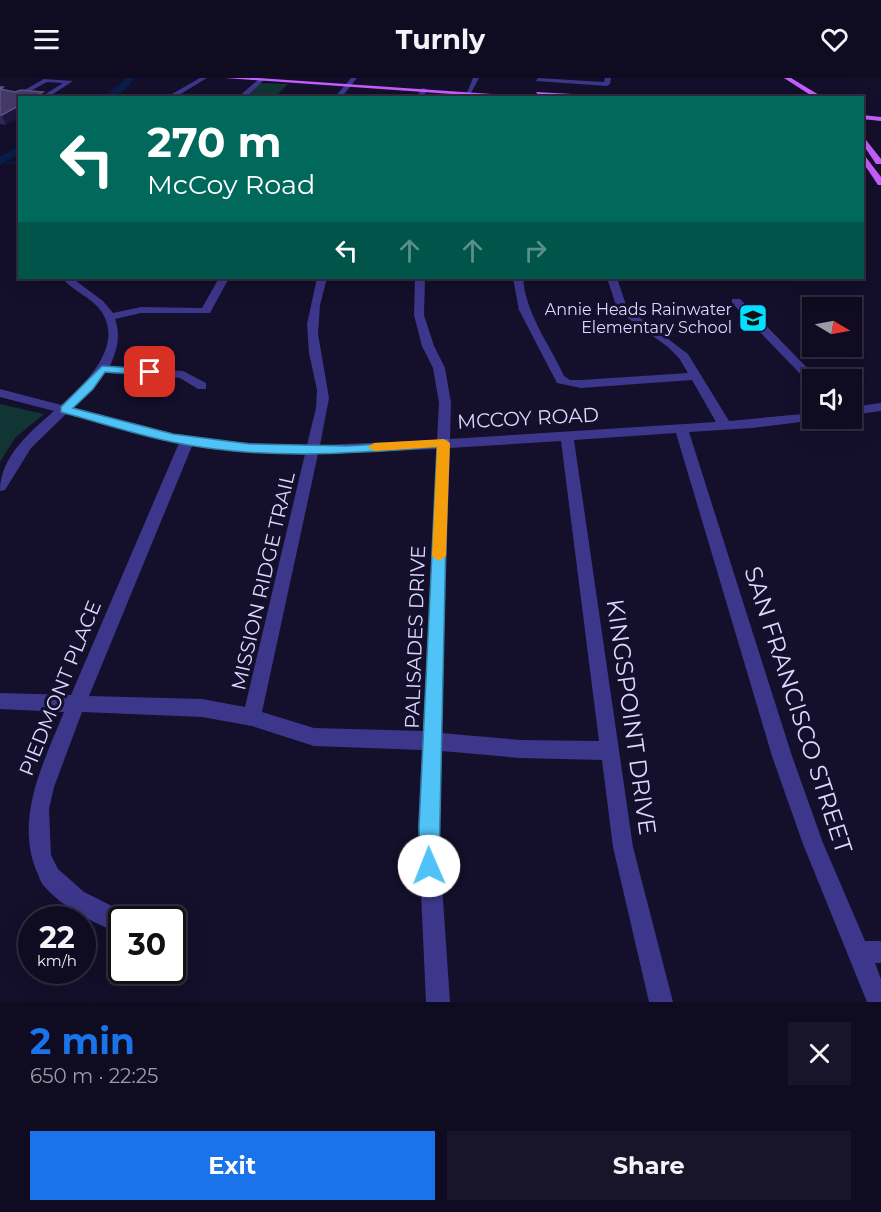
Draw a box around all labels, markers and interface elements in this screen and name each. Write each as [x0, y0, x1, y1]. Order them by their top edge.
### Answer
icon: menu [30, 23, 63, 56]
text: Turnly [396, 23, 485, 56]
icon: heart [818, 23, 851, 56]
text: 270 m [147, 116, 281, 168]
icon: left [48, 120, 126, 198]
text: McCoy Road [147, 168, 315, 201]
icon: left [330, 234, 363, 267]
icon: ahead [393, 234, 426, 267]
icon: ahead [456, 234, 489, 267]
icon: right [519, 234, 552, 267]
north arrow [802, 297, 862, 357]
map controls [802, 297, 862, 429]
place label: Annie Heads Rainwater Elementary School [545, 300, 732, 337]
school or university icon: Annie Heads Rainwater Elementary School [737, 302, 769, 334]
pin [124, 346, 175, 397]
icon: arrive [133, 355, 166, 388]
button: sound [802, 369, 862, 429]
street label: MCCOY ROAD [456, 402, 600, 434]
street label: MISSION RIDGE TRAIL [226, 469, 300, 692]
street label: PALISADES DRIVE [400, 545, 430, 729]
street label: SAN FRANCISCO STREET [738, 563, 859, 857]
street label: PIEDMONT PLACE [14, 597, 106, 779]
street label: KINGSPOINT DRIVE [601, 597, 662, 837]
position arrow [397, 834, 461, 898]
speed limit sign: 30 [108, 906, 186, 984]
text: 22 [39, 919, 75, 956]
text: km/h [37, 951, 77, 970]
text: 2 min [30, 1019, 135, 1063]
button: close [788, 1022, 851, 1085]
text: 650 m · 22:25 [30, 1064, 158, 1088]
button: Exit [30, 1131, 435, 1200]
button: Share [447, 1131, 851, 1200]

